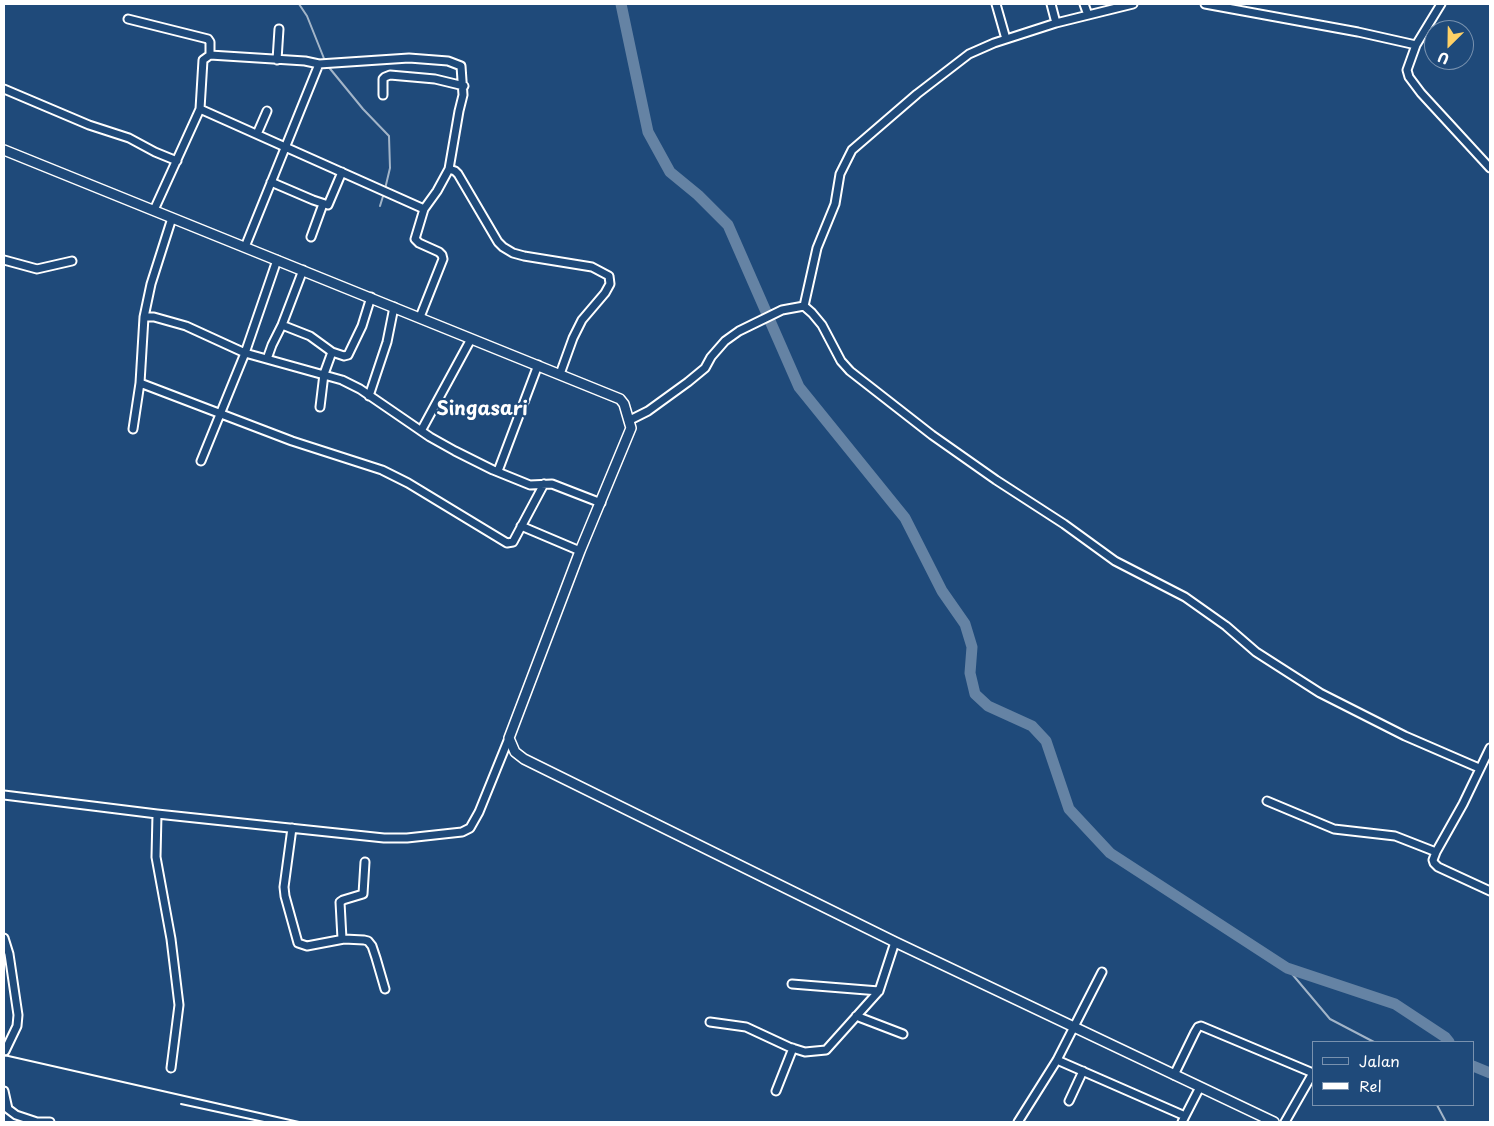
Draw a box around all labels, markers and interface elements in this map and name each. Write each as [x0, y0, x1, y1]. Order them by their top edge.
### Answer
north arrow [1424, 20, 1474, 70]
text: U [1434, 47, 1452, 70]
district label: Singasari [436, 399, 528, 421]
legend [1312, 1041, 1474, 1106]
text: Jalan [1359, 1049, 1400, 1072]
text: Rel [1359, 1074, 1381, 1097]

